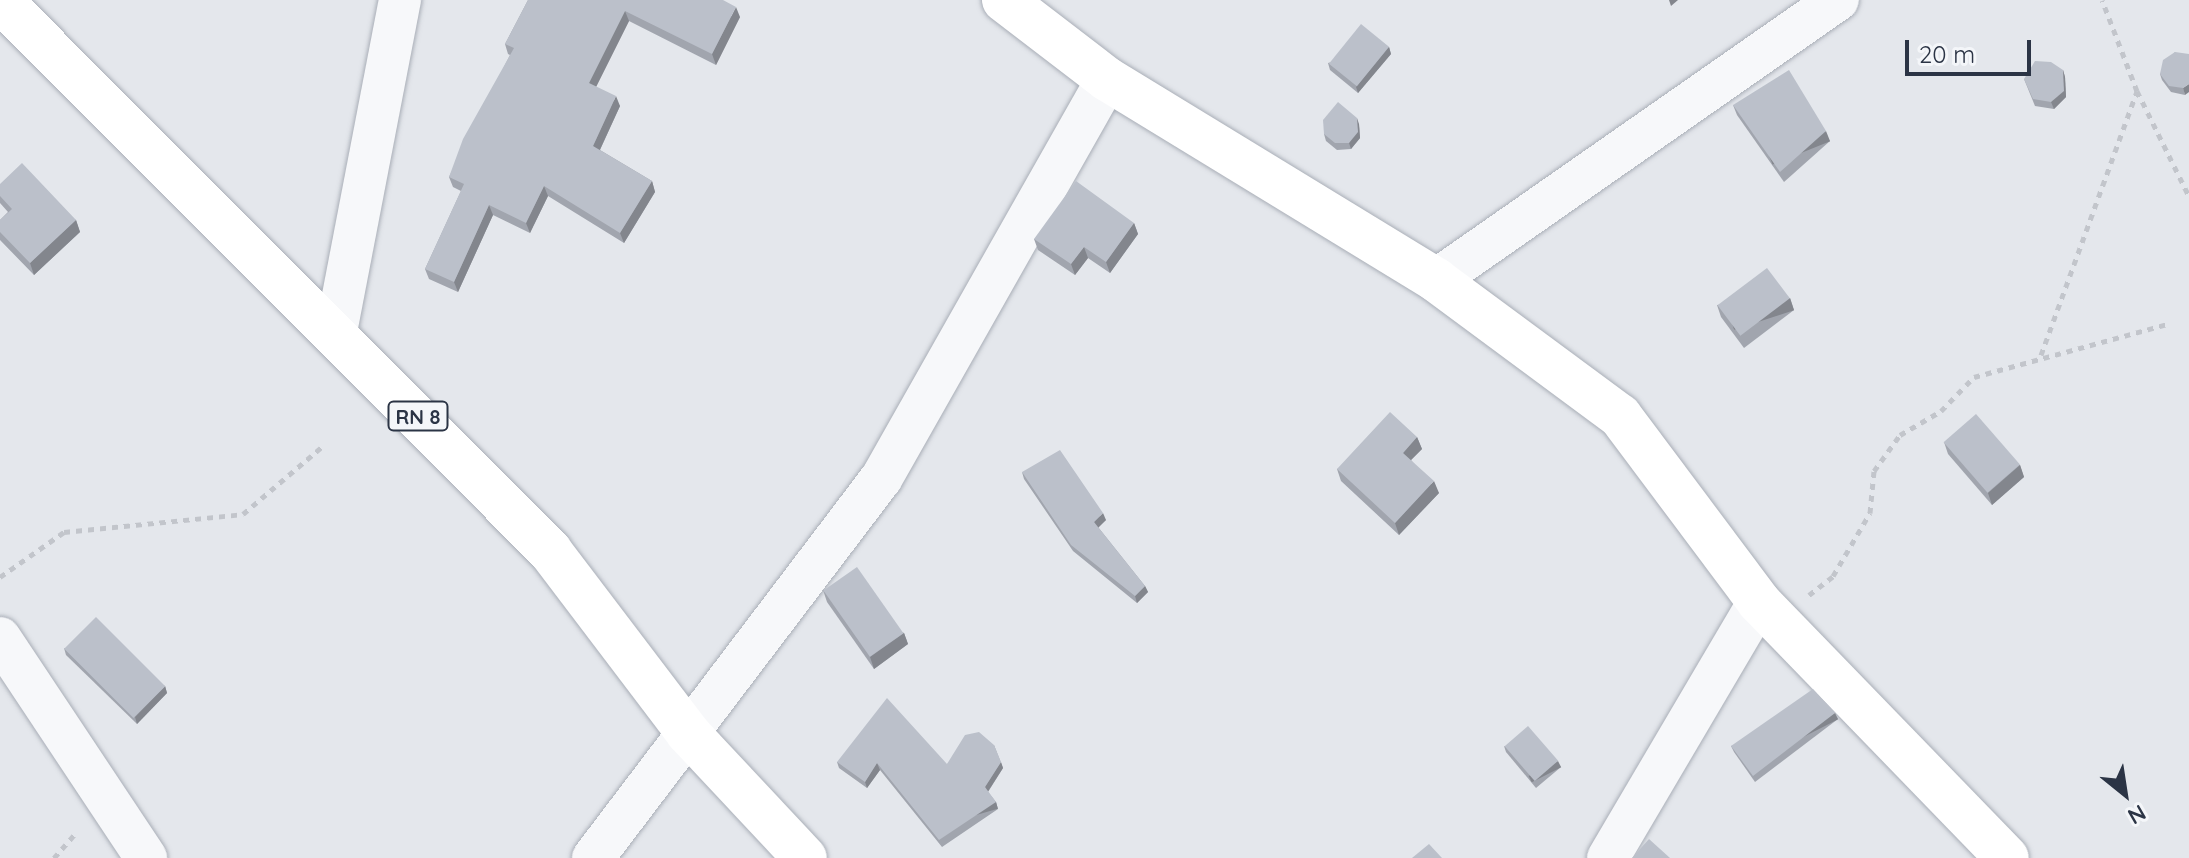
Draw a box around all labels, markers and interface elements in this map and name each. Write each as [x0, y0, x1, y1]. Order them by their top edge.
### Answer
scale bar [1909, 24, 2035, 74]
text: 20 m [1919, 39, 1975, 69]
road number: RN 8 [386, 400, 450, 432]
north arrow [2085, 754, 2165, 834]
text: N [2123, 799, 2151, 831]

